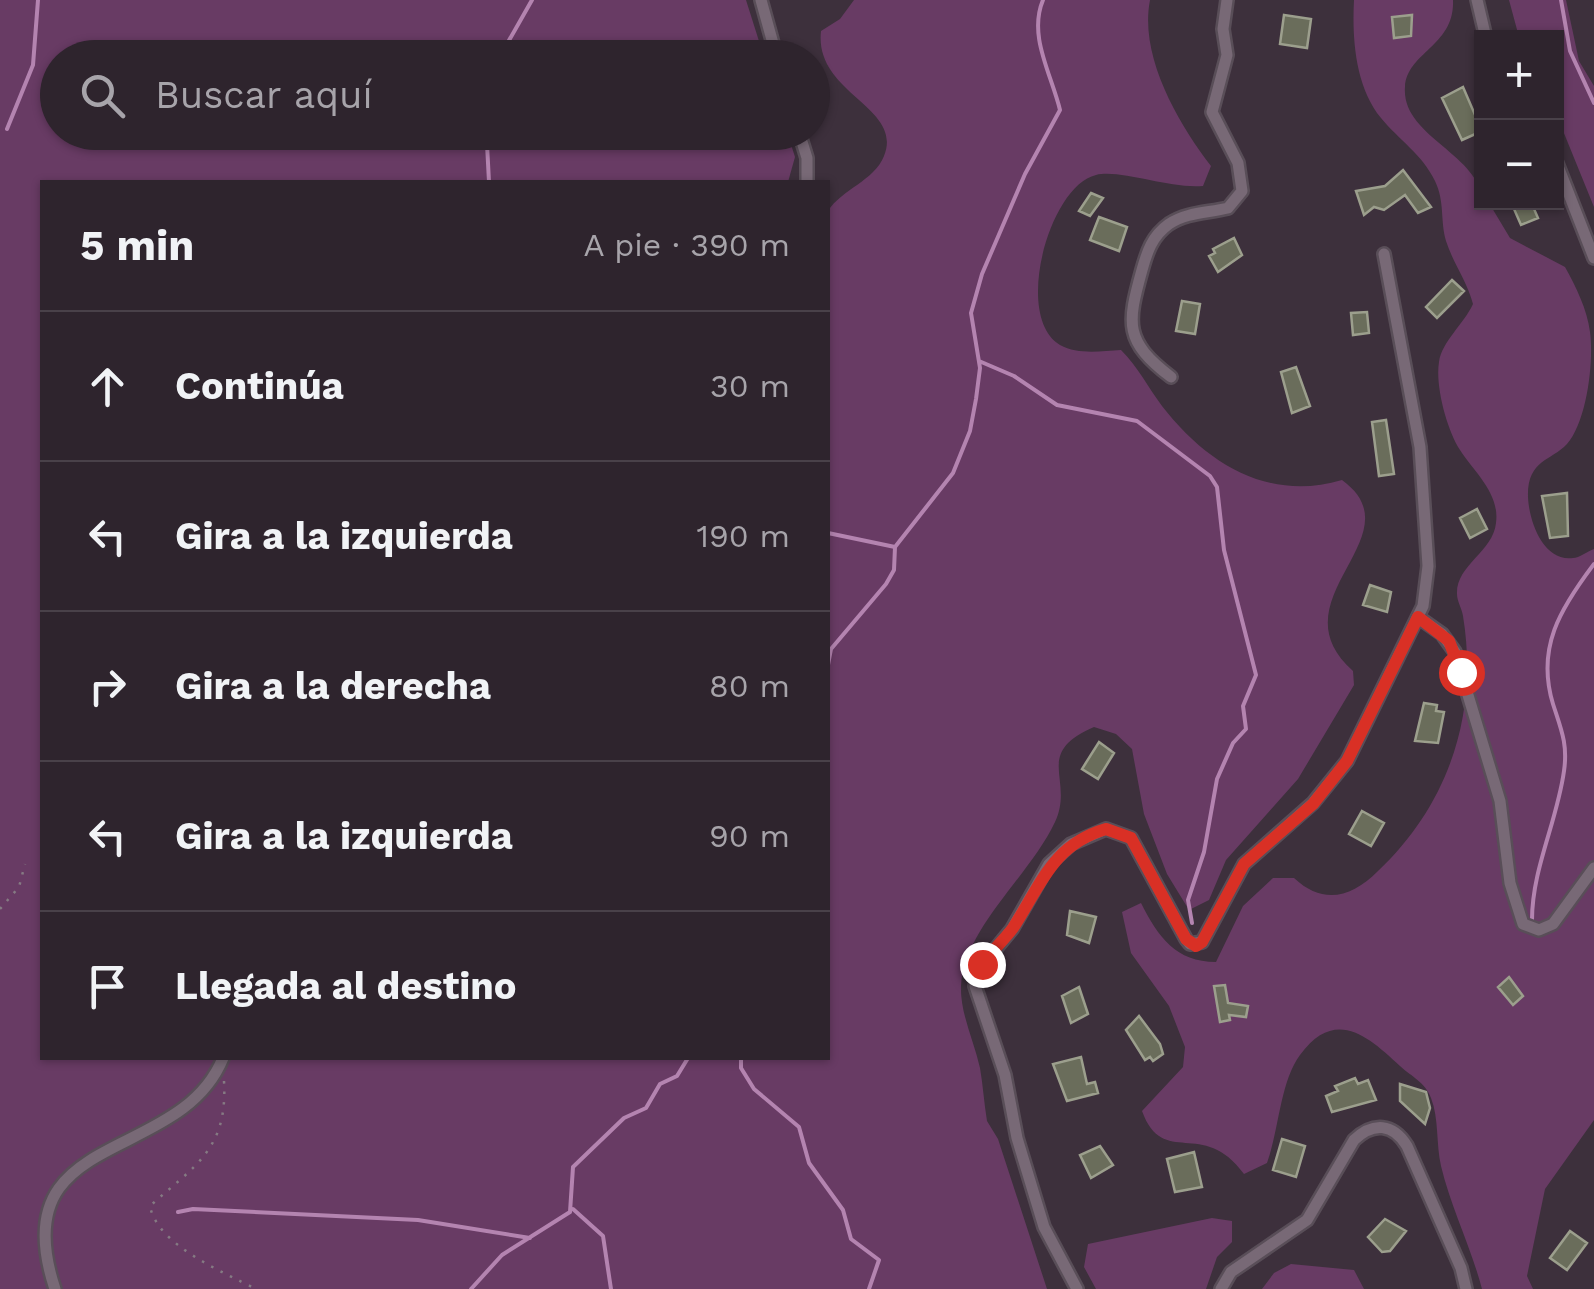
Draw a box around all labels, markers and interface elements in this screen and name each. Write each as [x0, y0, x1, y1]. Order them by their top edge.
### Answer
map controls [1474, 30, 1564, 210]
button: + [1474, 30, 1564, 120]
search box [40, 40, 830, 150]
icon: search [75, 68, 130, 123]
text: Buscar aquí [155, 73, 373, 117]
button: − [1474, 120, 1564, 210]
text: 5 min [80, 221, 194, 270]
text: A pie · 390 m [583, 226, 790, 264]
icon: ahead [80, 359, 135, 414]
text: Continúa [175, 364, 344, 408]
text: 30 m [710, 367, 790, 405]
icon: left [80, 509, 135, 564]
text: Gira a la izquierda [175, 514, 513, 558]
text: 190 m [696, 517, 790, 555]
route start [1439, 650, 1485, 696]
icon: right [80, 659, 135, 714]
text: Gira a la derecha [175, 664, 491, 708]
text: 80 m [709, 667, 790, 705]
icon: left [80, 809, 135, 864]
text: Gira a la izquierda [175, 814, 513, 858]
text: 90 m [709, 817, 790, 855]
route end [960, 942, 1006, 988]
icon: arrive [80, 959, 135, 1014]
text: Llegada al destino [175, 964, 517, 1008]

